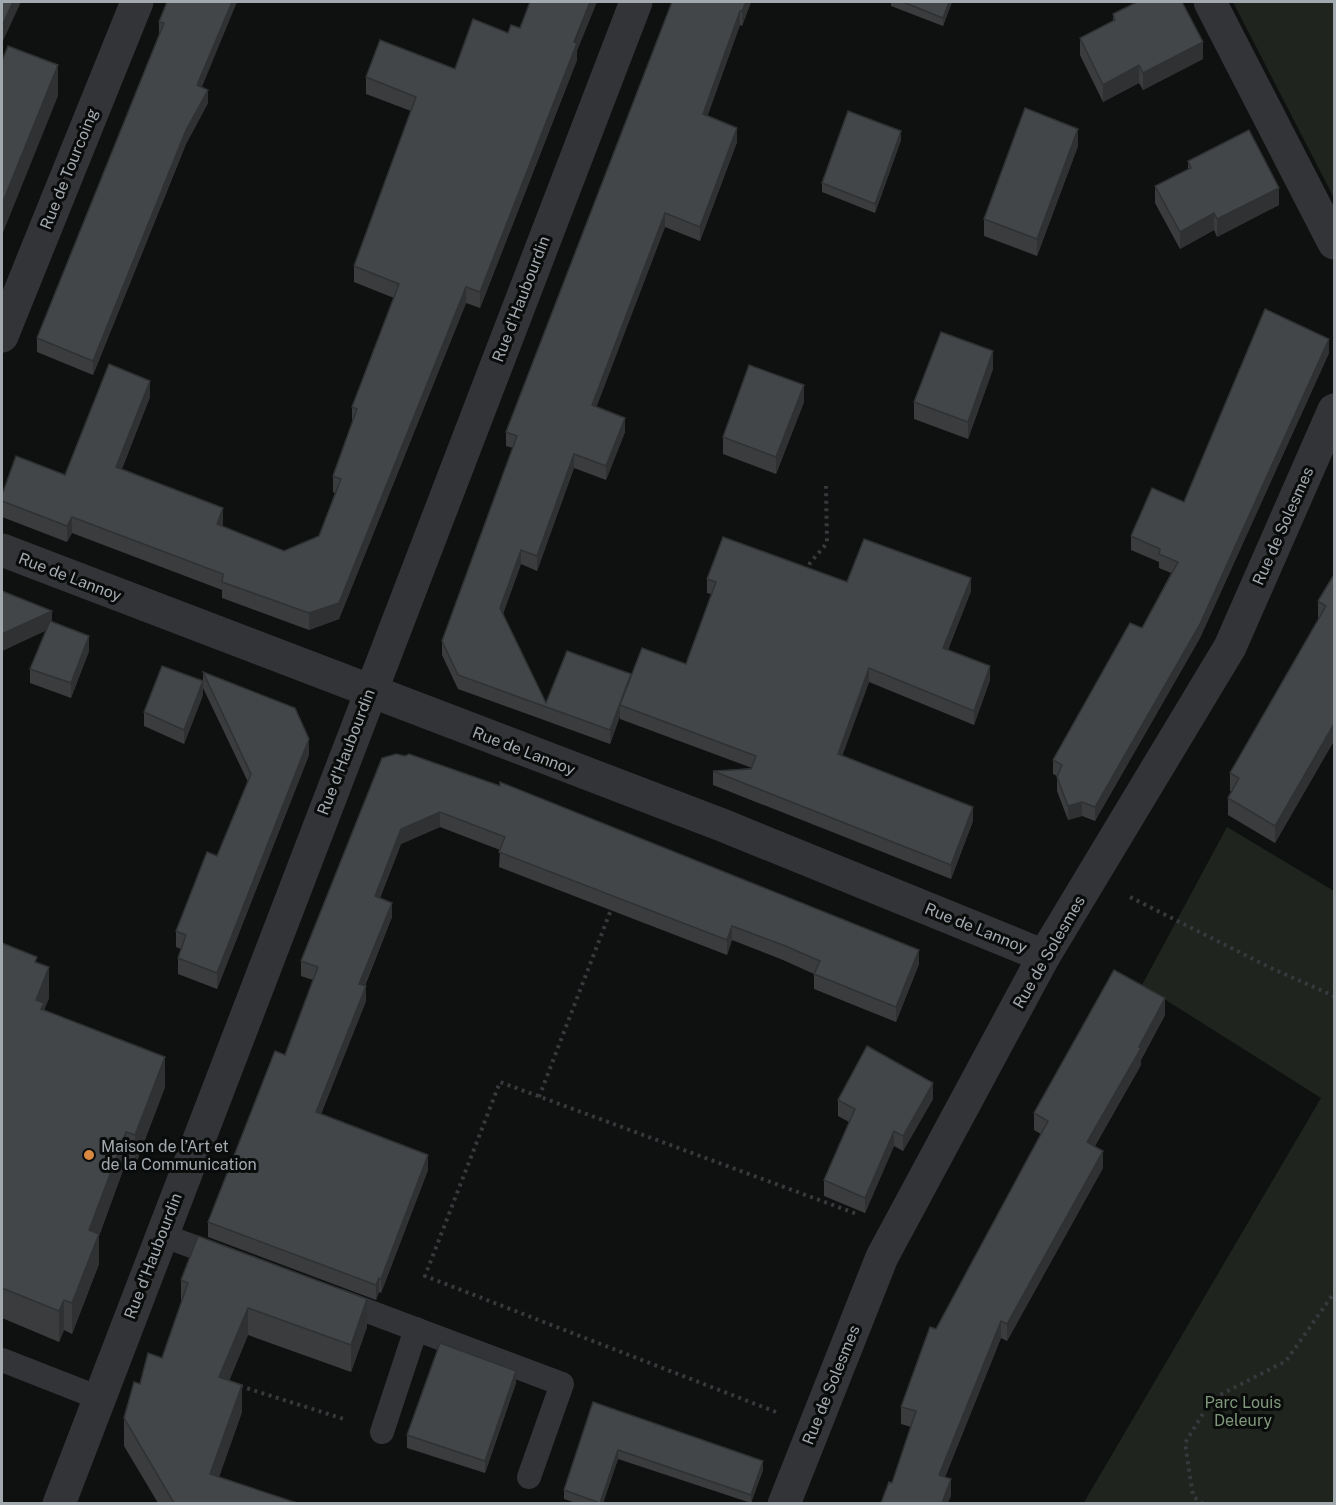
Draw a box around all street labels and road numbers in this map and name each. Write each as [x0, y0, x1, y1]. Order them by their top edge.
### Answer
street label: Rue de Tourcoing [36, 106, 102, 232]
street label: Rue d'Haubourdin [488, 233, 554, 365]
street label: Rue de Solesmes [1248, 464, 1318, 588]
street label: Rue de Lannoy [16, 549, 125, 606]
street label: Rue d'Haubourdin [313, 686, 379, 818]
street label: Rue de Lannoy [470, 723, 579, 780]
street label: Rue de Solesmes [1009, 892, 1089, 1012]
street label: Rue de Lannoy [922, 899, 1030, 957]
street label: Rue d'Haubourdin [120, 1190, 186, 1322]
street label: Rue de Solesmes [798, 1322, 864, 1448]

